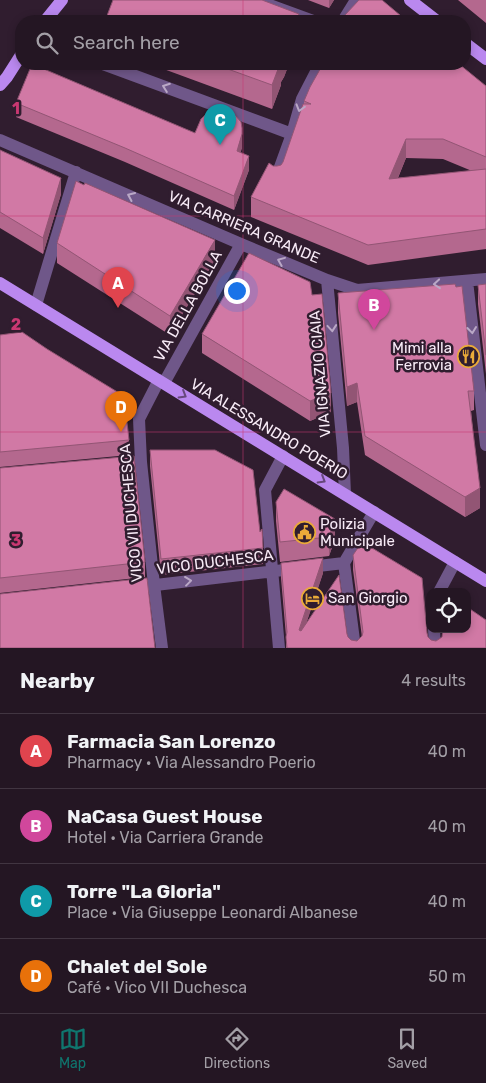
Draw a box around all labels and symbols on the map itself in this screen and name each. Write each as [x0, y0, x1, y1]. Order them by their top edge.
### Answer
one-way arrow [162, 83, 170, 93]
text: 1 [12, 99, 20, 118]
one-way arrow [295, 103, 305, 111]
pin: C [204, 104, 236, 145]
street label: VIA CARRIERA GRANDE [165, 187, 323, 267]
one-way arrow [127, 192, 136, 203]
street label: VIA DELLA BOLLA [150, 247, 226, 365]
one-way arrow [277, 256, 285, 266]
pin: A [102, 267, 134, 308]
your location [224, 278, 250, 304]
one-way arrow [433, 278, 441, 289]
pin: B [358, 289, 390, 330]
street label: VIA IGNAZIO CIAIA [305, 310, 335, 438]
text: 2 [11, 315, 21, 334]
one-way arrow [326, 325, 337, 333]
one-way arrow [466, 326, 477, 334]
place label: Mimi alla Ferrovia [392, 339, 452, 374]
restaurant icon: Mimi alla Ferrovia [456, 345, 480, 369]
street label: VIA ALESSANDRO POERIO [187, 375, 351, 483]
one-way arrow [177, 389, 186, 398]
pin: D [105, 391, 137, 432]
street label: VICO VII DUCHESCA [116, 443, 146, 583]
one-way arrow [316, 473, 325, 483]
place label: Polizia Municipale [320, 515, 395, 550]
public building icon: Polizia Municipale [292, 521, 316, 545]
text: 3 [11, 531, 21, 550]
street label: VICO DUCHESCA [156, 546, 274, 578]
one-way arrow [184, 576, 192, 587]
hotel icon: San Giorgio [300, 586, 324, 610]
place label: San Giorgio [328, 589, 408, 607]

